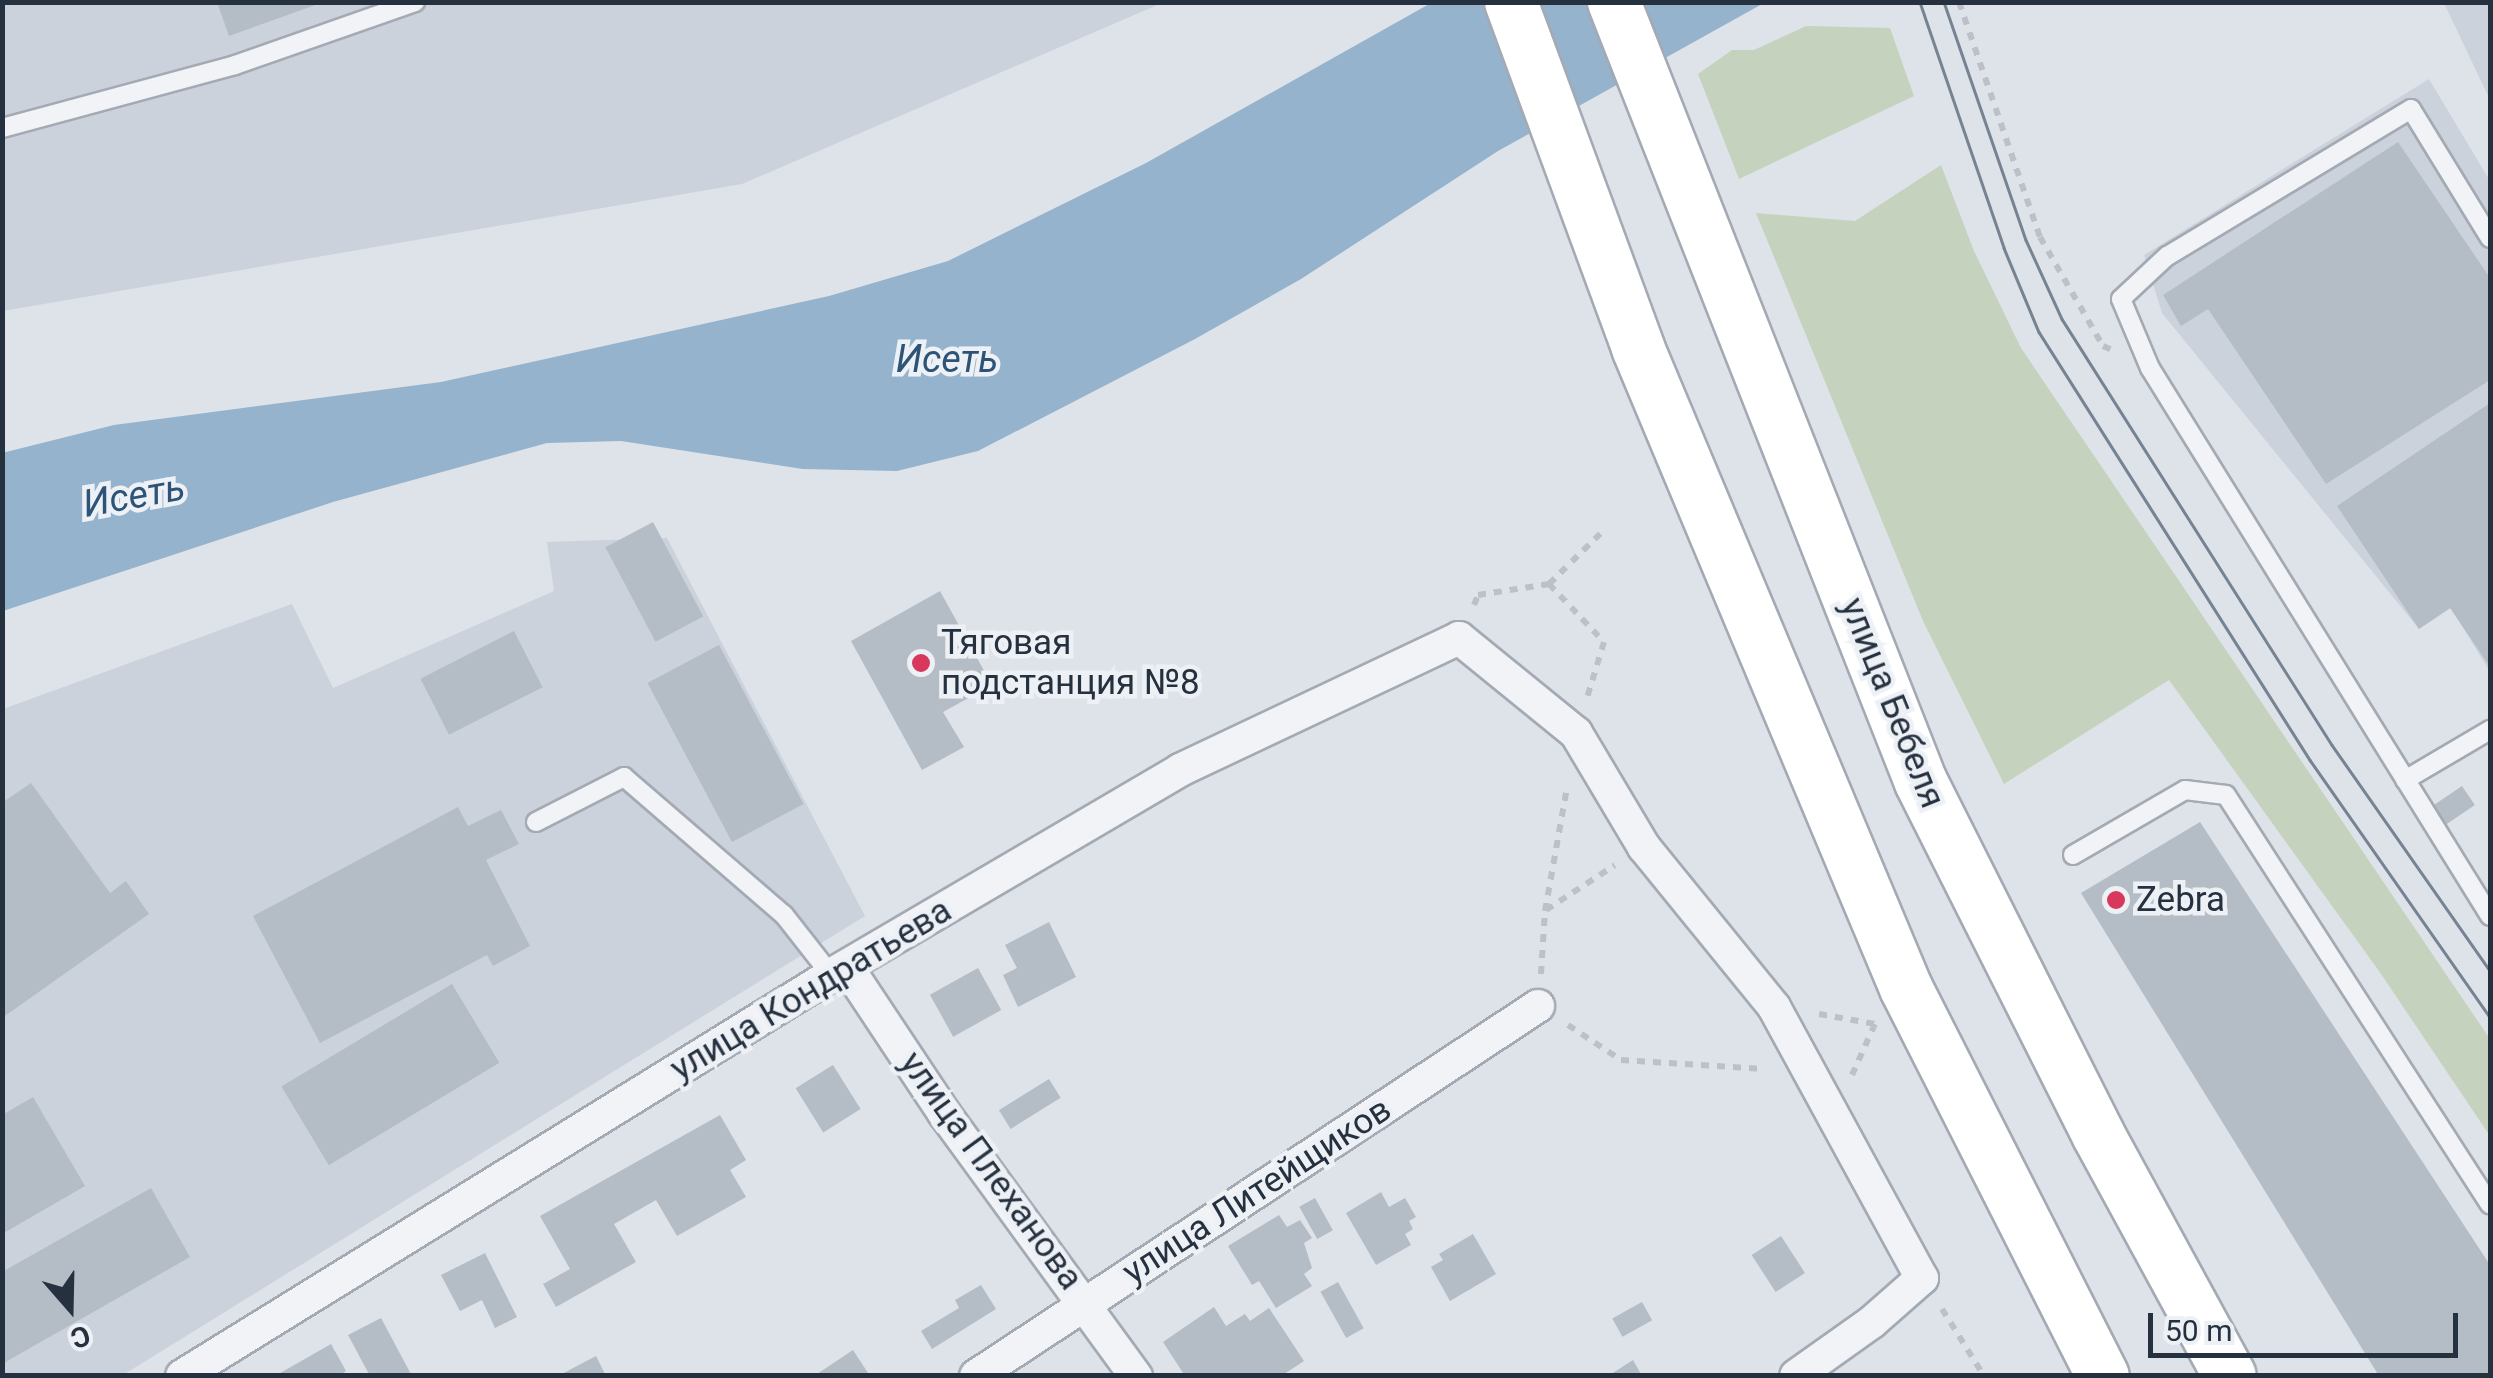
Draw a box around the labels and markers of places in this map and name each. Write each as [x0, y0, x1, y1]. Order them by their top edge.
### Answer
place label: Тяговая подстанция №8 [941, 622, 1200, 704]
marker: Тяговая подстанция №8 [910, 652, 932, 674]
place label: Zebra [2136, 879, 2225, 921]
marker: Zebra [2105, 889, 2127, 911]

